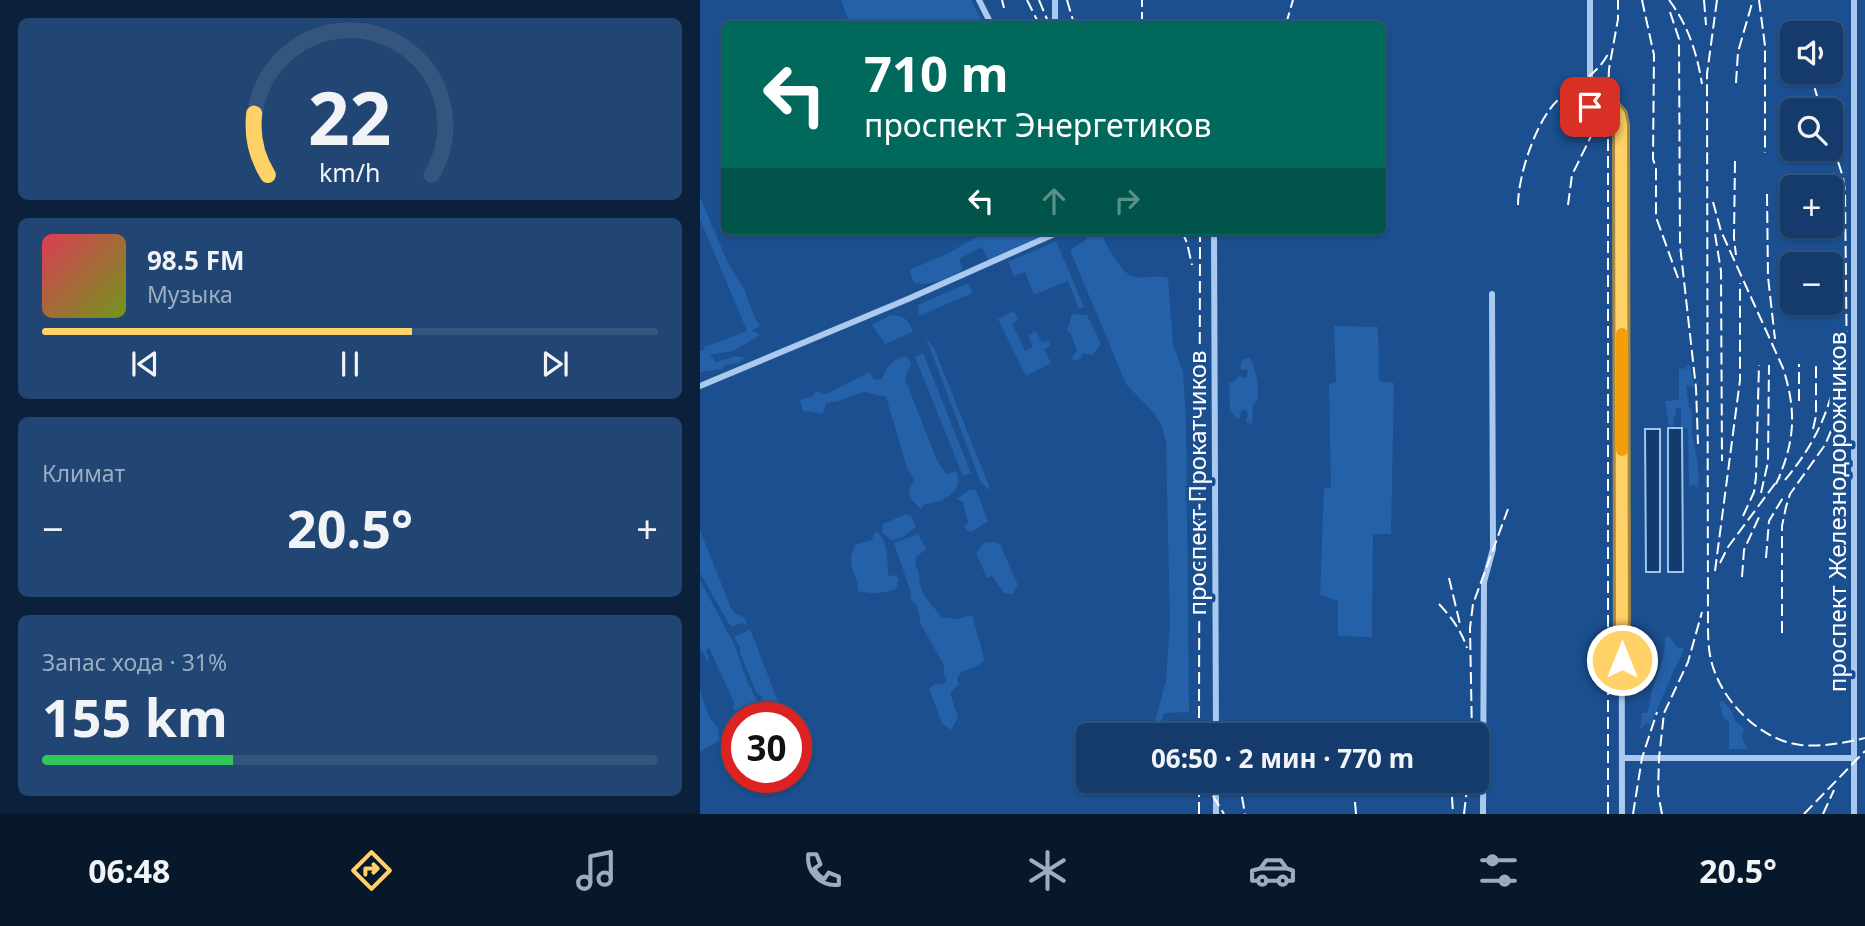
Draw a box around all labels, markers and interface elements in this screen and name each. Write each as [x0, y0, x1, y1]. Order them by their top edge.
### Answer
map controls [1780, 21, 1843, 315]
button: sound [1780, 21, 1843, 84]
text: 710 m [864, 40, 1009, 106]
icon: left [749, 49, 840, 140]
text: 22 [308, 67, 392, 166]
pin [1560, 77, 1620, 137]
icon: arrive [1571, 88, 1609, 126]
button: search [1780, 98, 1843, 161]
text: проспект Энергетиков [864, 103, 1211, 146]
text: km/h [319, 155, 381, 189]
button: + [1780, 175, 1843, 238]
icon: left [962, 182, 1000, 220]
icon: ahead [1035, 182, 1073, 220]
icon: right [1108, 182, 1146, 220]
text: 98.5 FM [147, 242, 244, 278]
button: − [1780, 252, 1843, 315]
text: Музыка [147, 278, 233, 310]
street label: проспект Железнодорожников [1820, 332, 1853, 692]
icon: previous [126, 345, 164, 383]
icon: pause [331, 345, 369, 383]
icon: next [536, 345, 574, 383]
street label: проспект Прокатчиков [1180, 350, 1213, 616]
text: Климат [42, 457, 125, 489]
text: 20.5° [287, 492, 413, 563]
text: − [42, 502, 64, 554]
text: + [636, 502, 658, 554]
position arrow [1585, 623, 1659, 697]
text: Запас хода · 31% [42, 646, 227, 678]
text: 155 km [42, 681, 228, 752]
speed limit sign: 30 [721, 702, 812, 793]
text: 06:50 · 2 мин · 770 m [1151, 740, 1414, 776]
icon: directions [347, 846, 396, 895]
icon: music [572, 846, 621, 895]
icon: phone [798, 846, 847, 895]
icon: climate [1023, 846, 1072, 895]
icon: car [1248, 846, 1297, 895]
icon: filters [1474, 846, 1523, 895]
text: 06:48 [88, 849, 170, 892]
text: 20.5° [1699, 849, 1777, 892]

